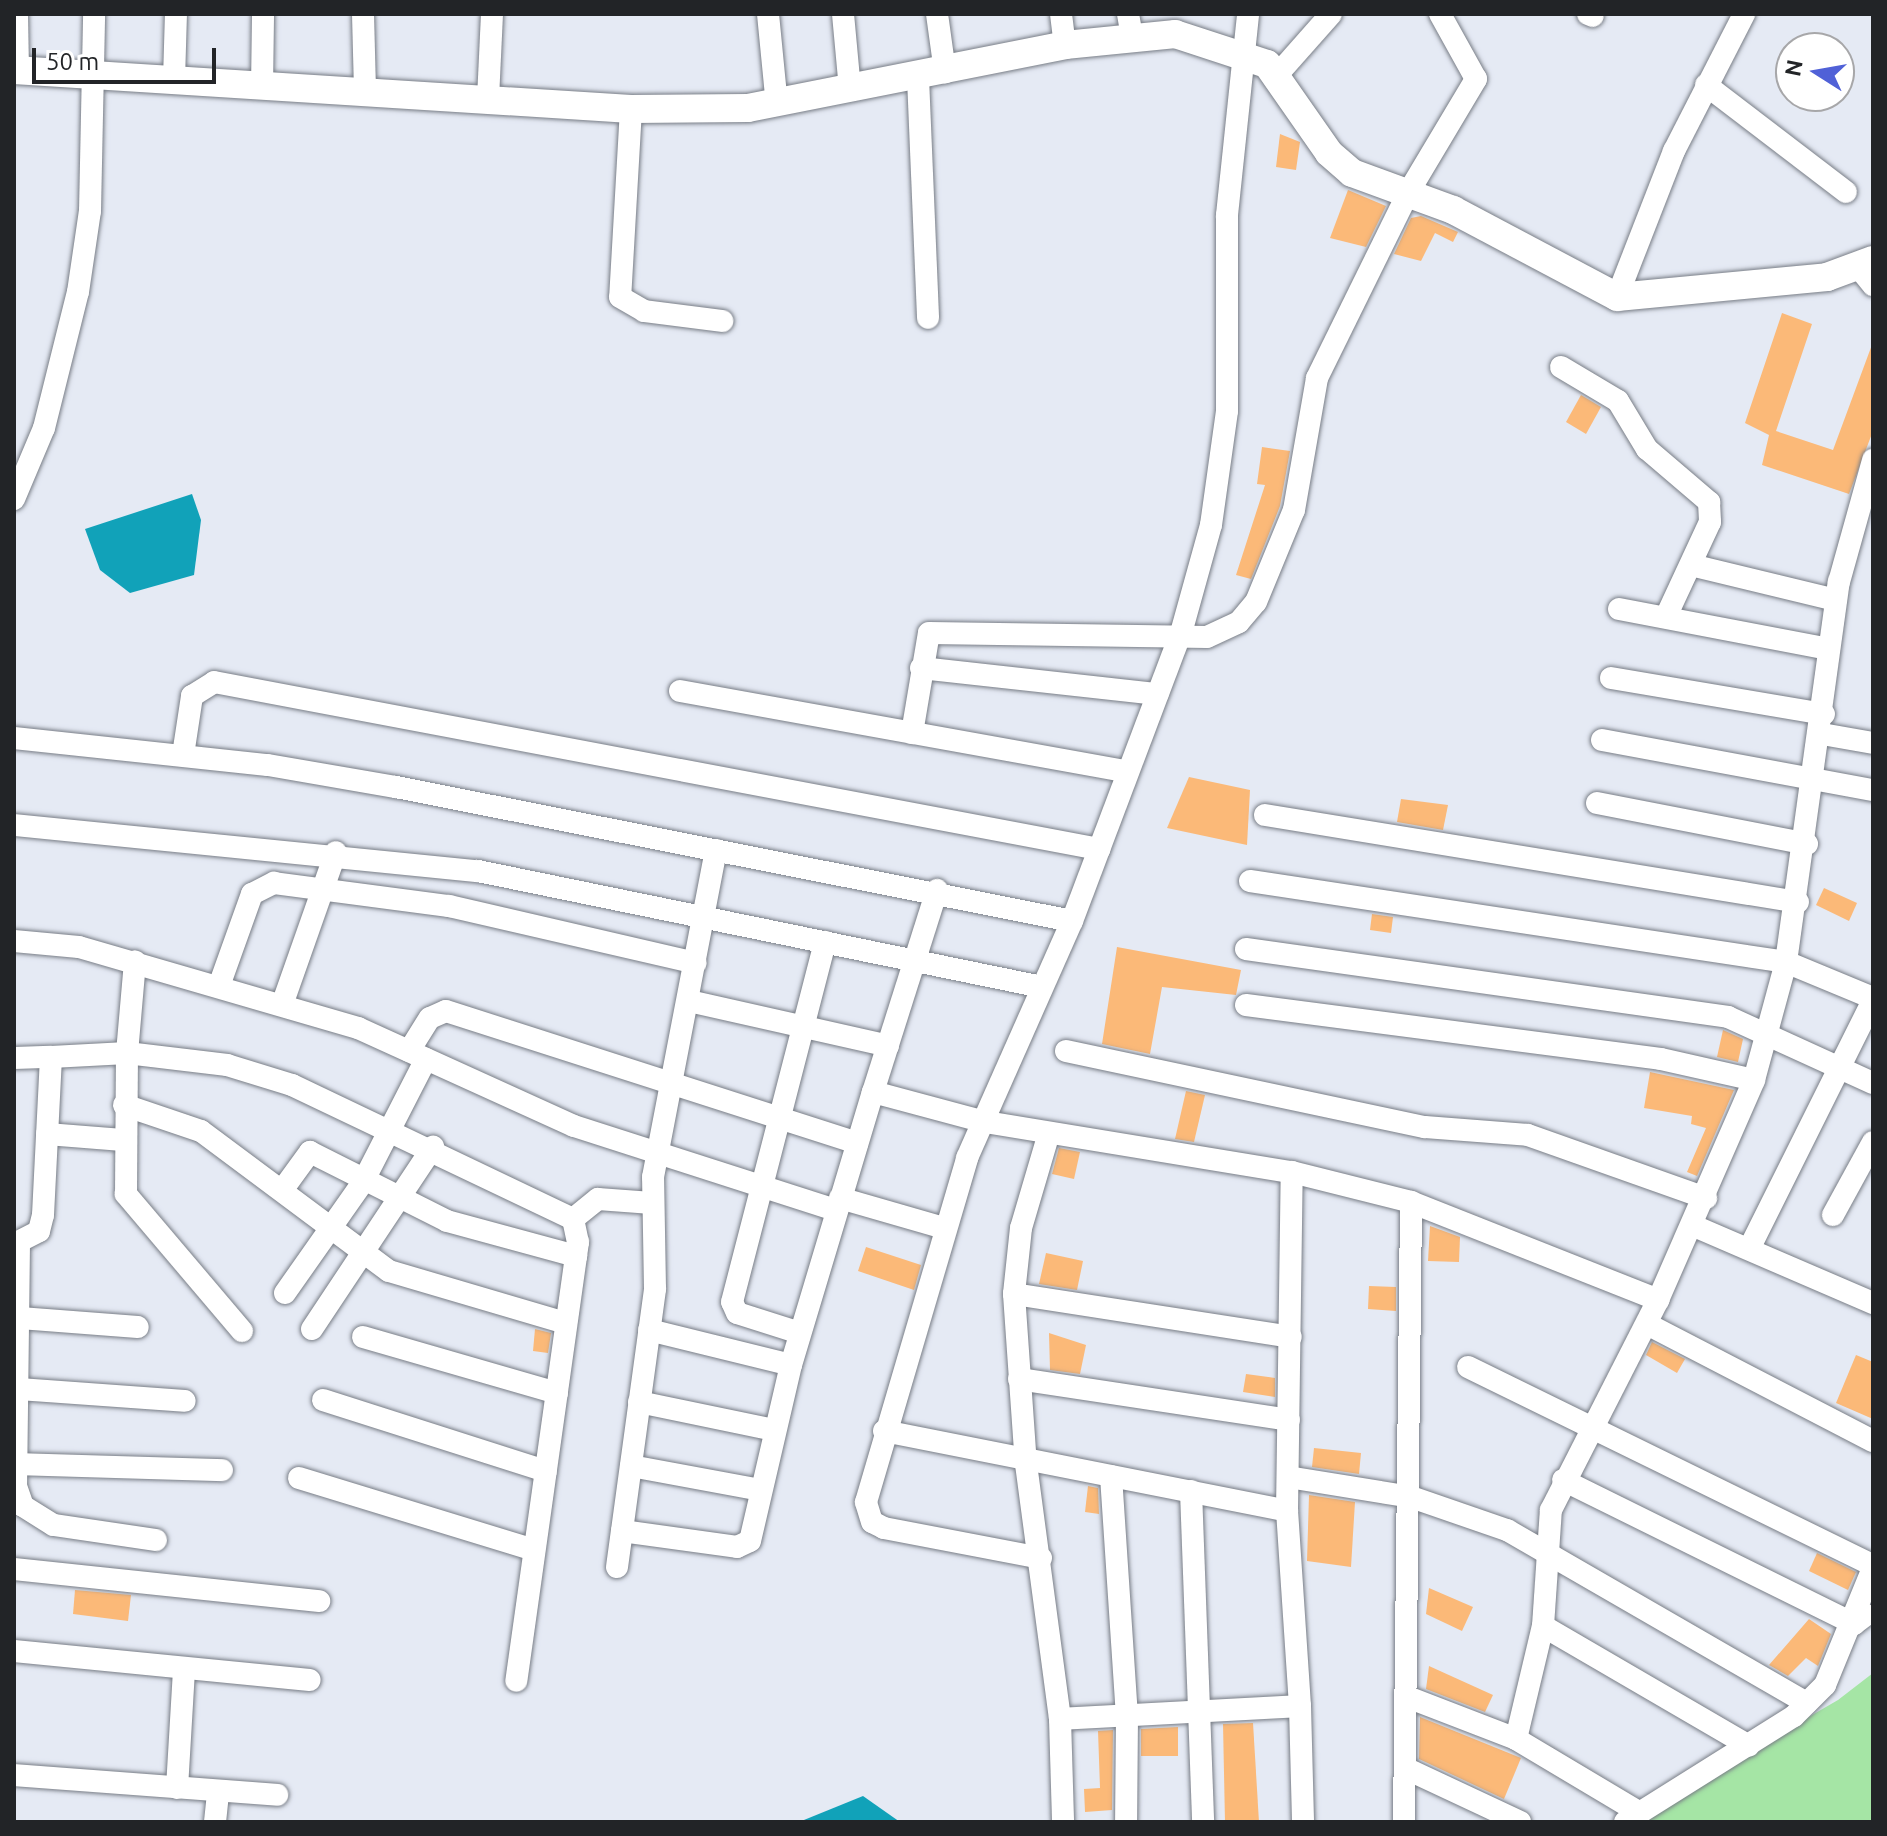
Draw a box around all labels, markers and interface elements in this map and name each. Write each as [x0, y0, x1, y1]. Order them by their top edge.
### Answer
scale bar [36, 32, 220, 82]
north arrow [1775, 32, 1855, 112]
text: 50 m [46, 48, 99, 75]
text: N [1779, 57, 1807, 78]

